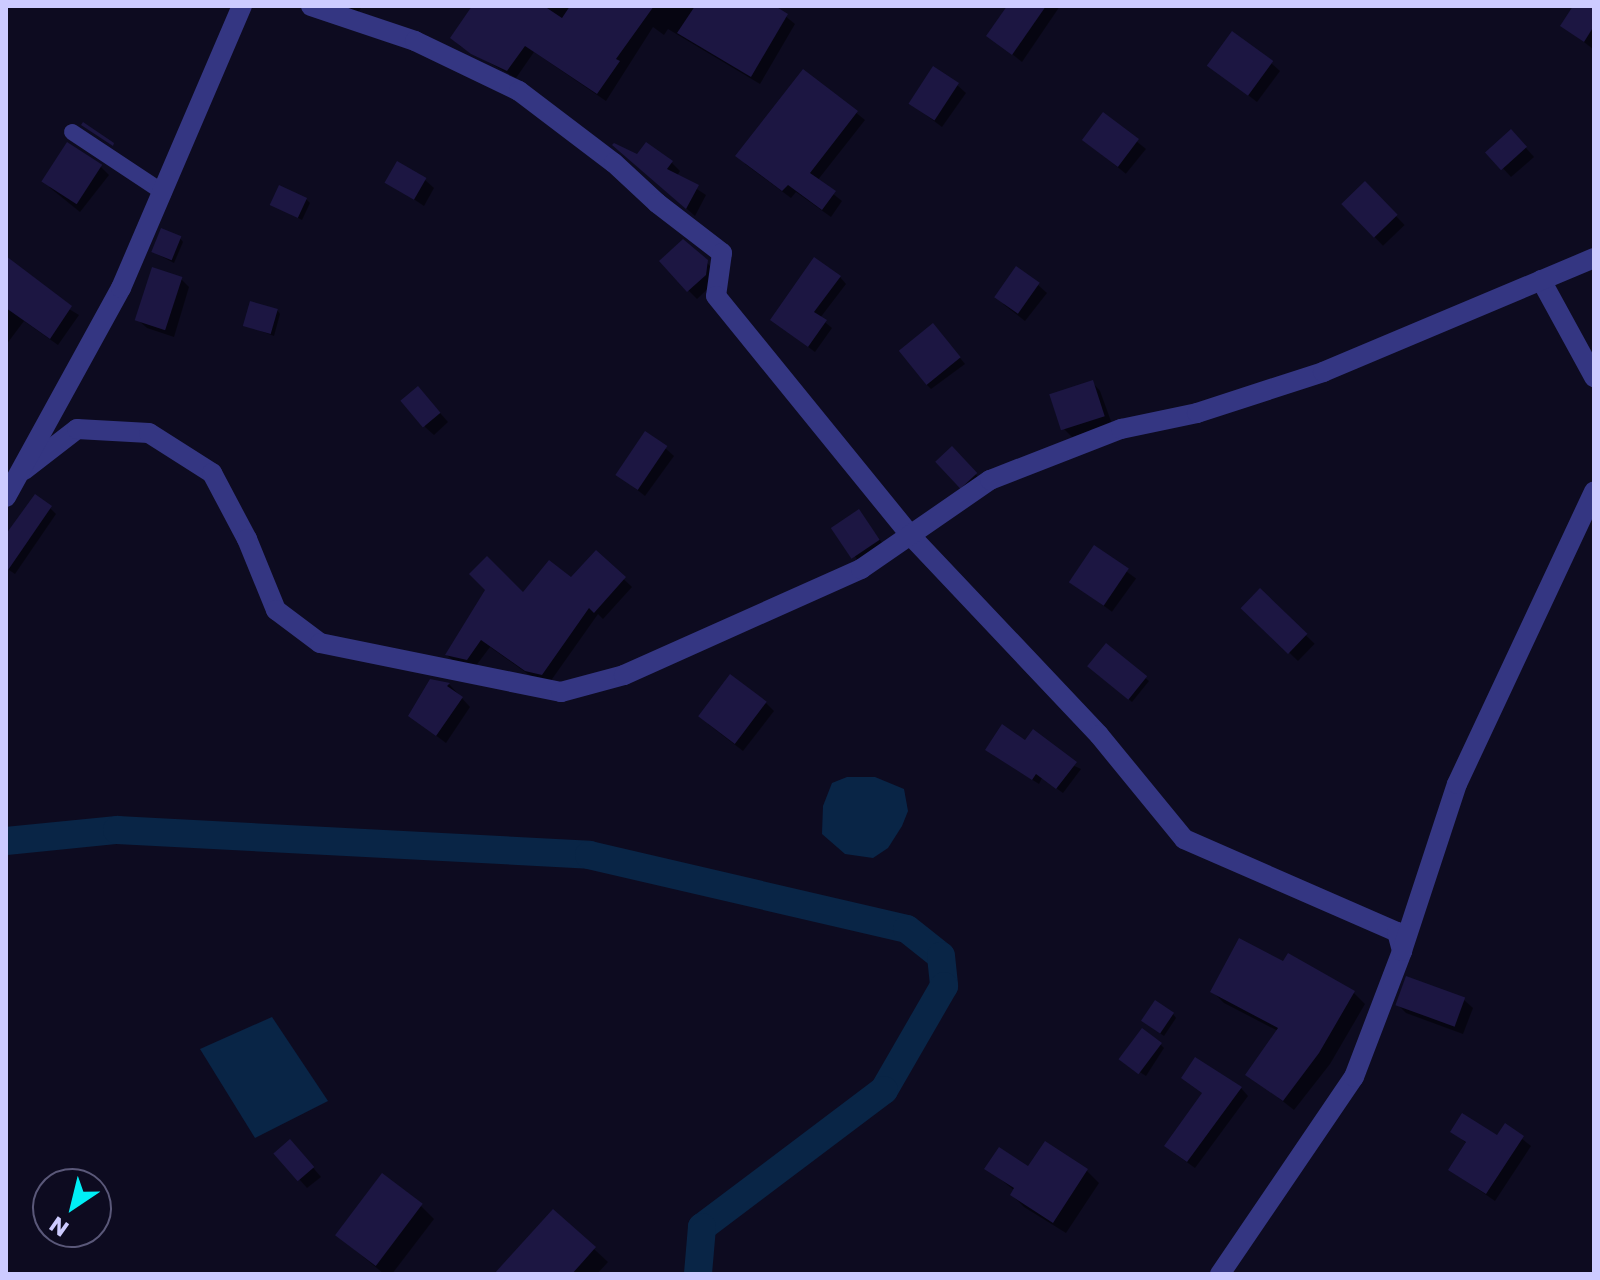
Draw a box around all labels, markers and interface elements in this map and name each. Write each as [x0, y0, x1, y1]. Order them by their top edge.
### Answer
north arrow [32, 1168, 112, 1248]
text: N [43, 1209, 75, 1244]

